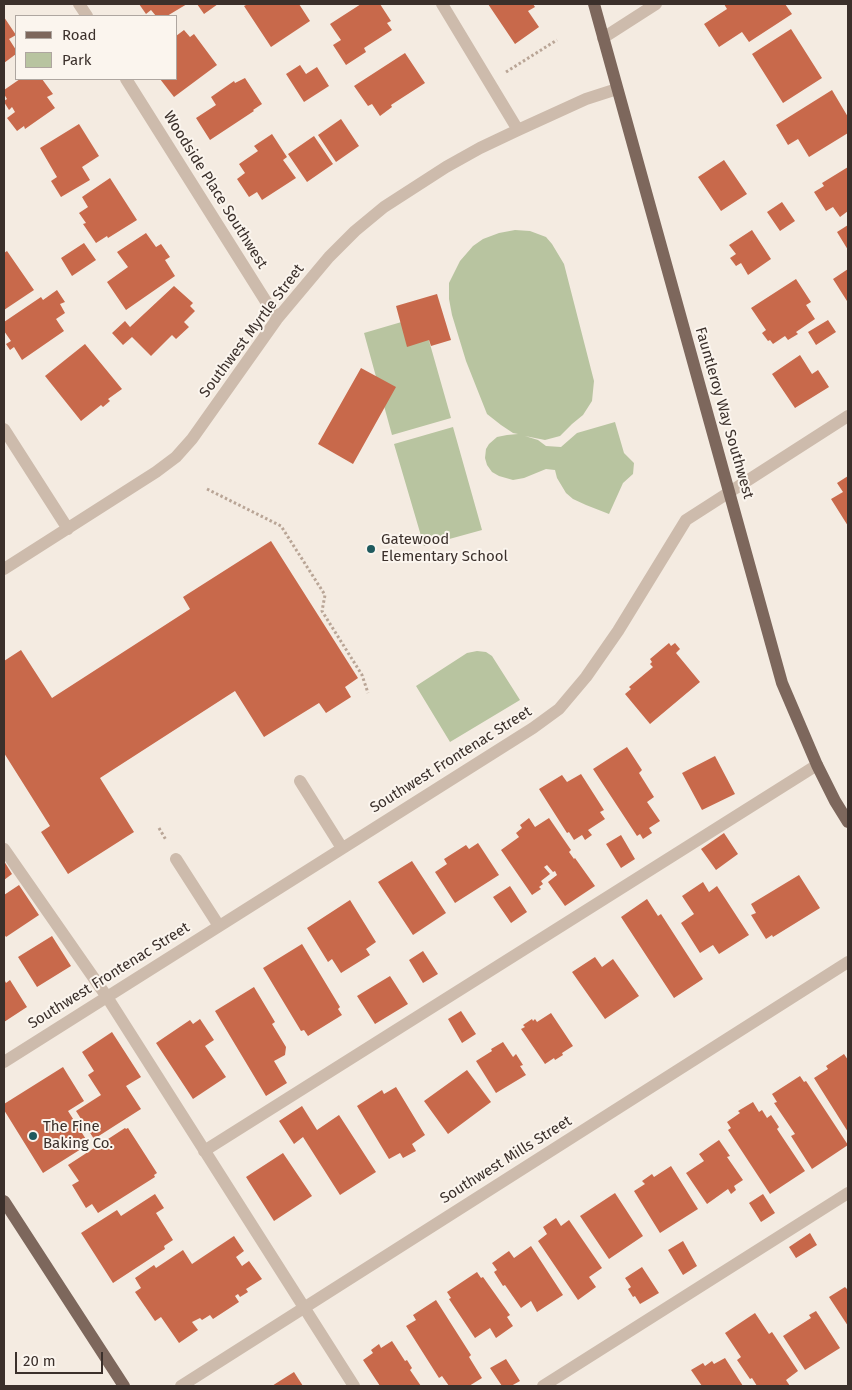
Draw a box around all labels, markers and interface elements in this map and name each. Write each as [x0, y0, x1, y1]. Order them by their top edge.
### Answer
legend [15, 15, 178, 80]
text: Road [62, 26, 97, 44]
text: Park [62, 51, 92, 69]
street label: Woodside Place Southwest [159, 108, 271, 272]
street label: Southwest Myrtle Street [196, 261, 308, 401]
street label: Fauntleroy Way Southwest [691, 325, 757, 501]
place label: Gatewood Elementary School [381, 531, 508, 566]
marker: Gatewood Elementary School [365, 543, 377, 555]
street label: Southwest Frontenac Street [367, 703, 535, 817]
street label: Southwest Frontenac Street [25, 919, 193, 1033]
street label: Southwest Mills Street [437, 1112, 575, 1208]
place label: The Fine Baking Co. [43, 1118, 113, 1153]
marker: The Fine Baking Co. [27, 1130, 39, 1142]
scale bar [18, 1342, 105, 1374]
text: 20 m [23, 1352, 56, 1370]

